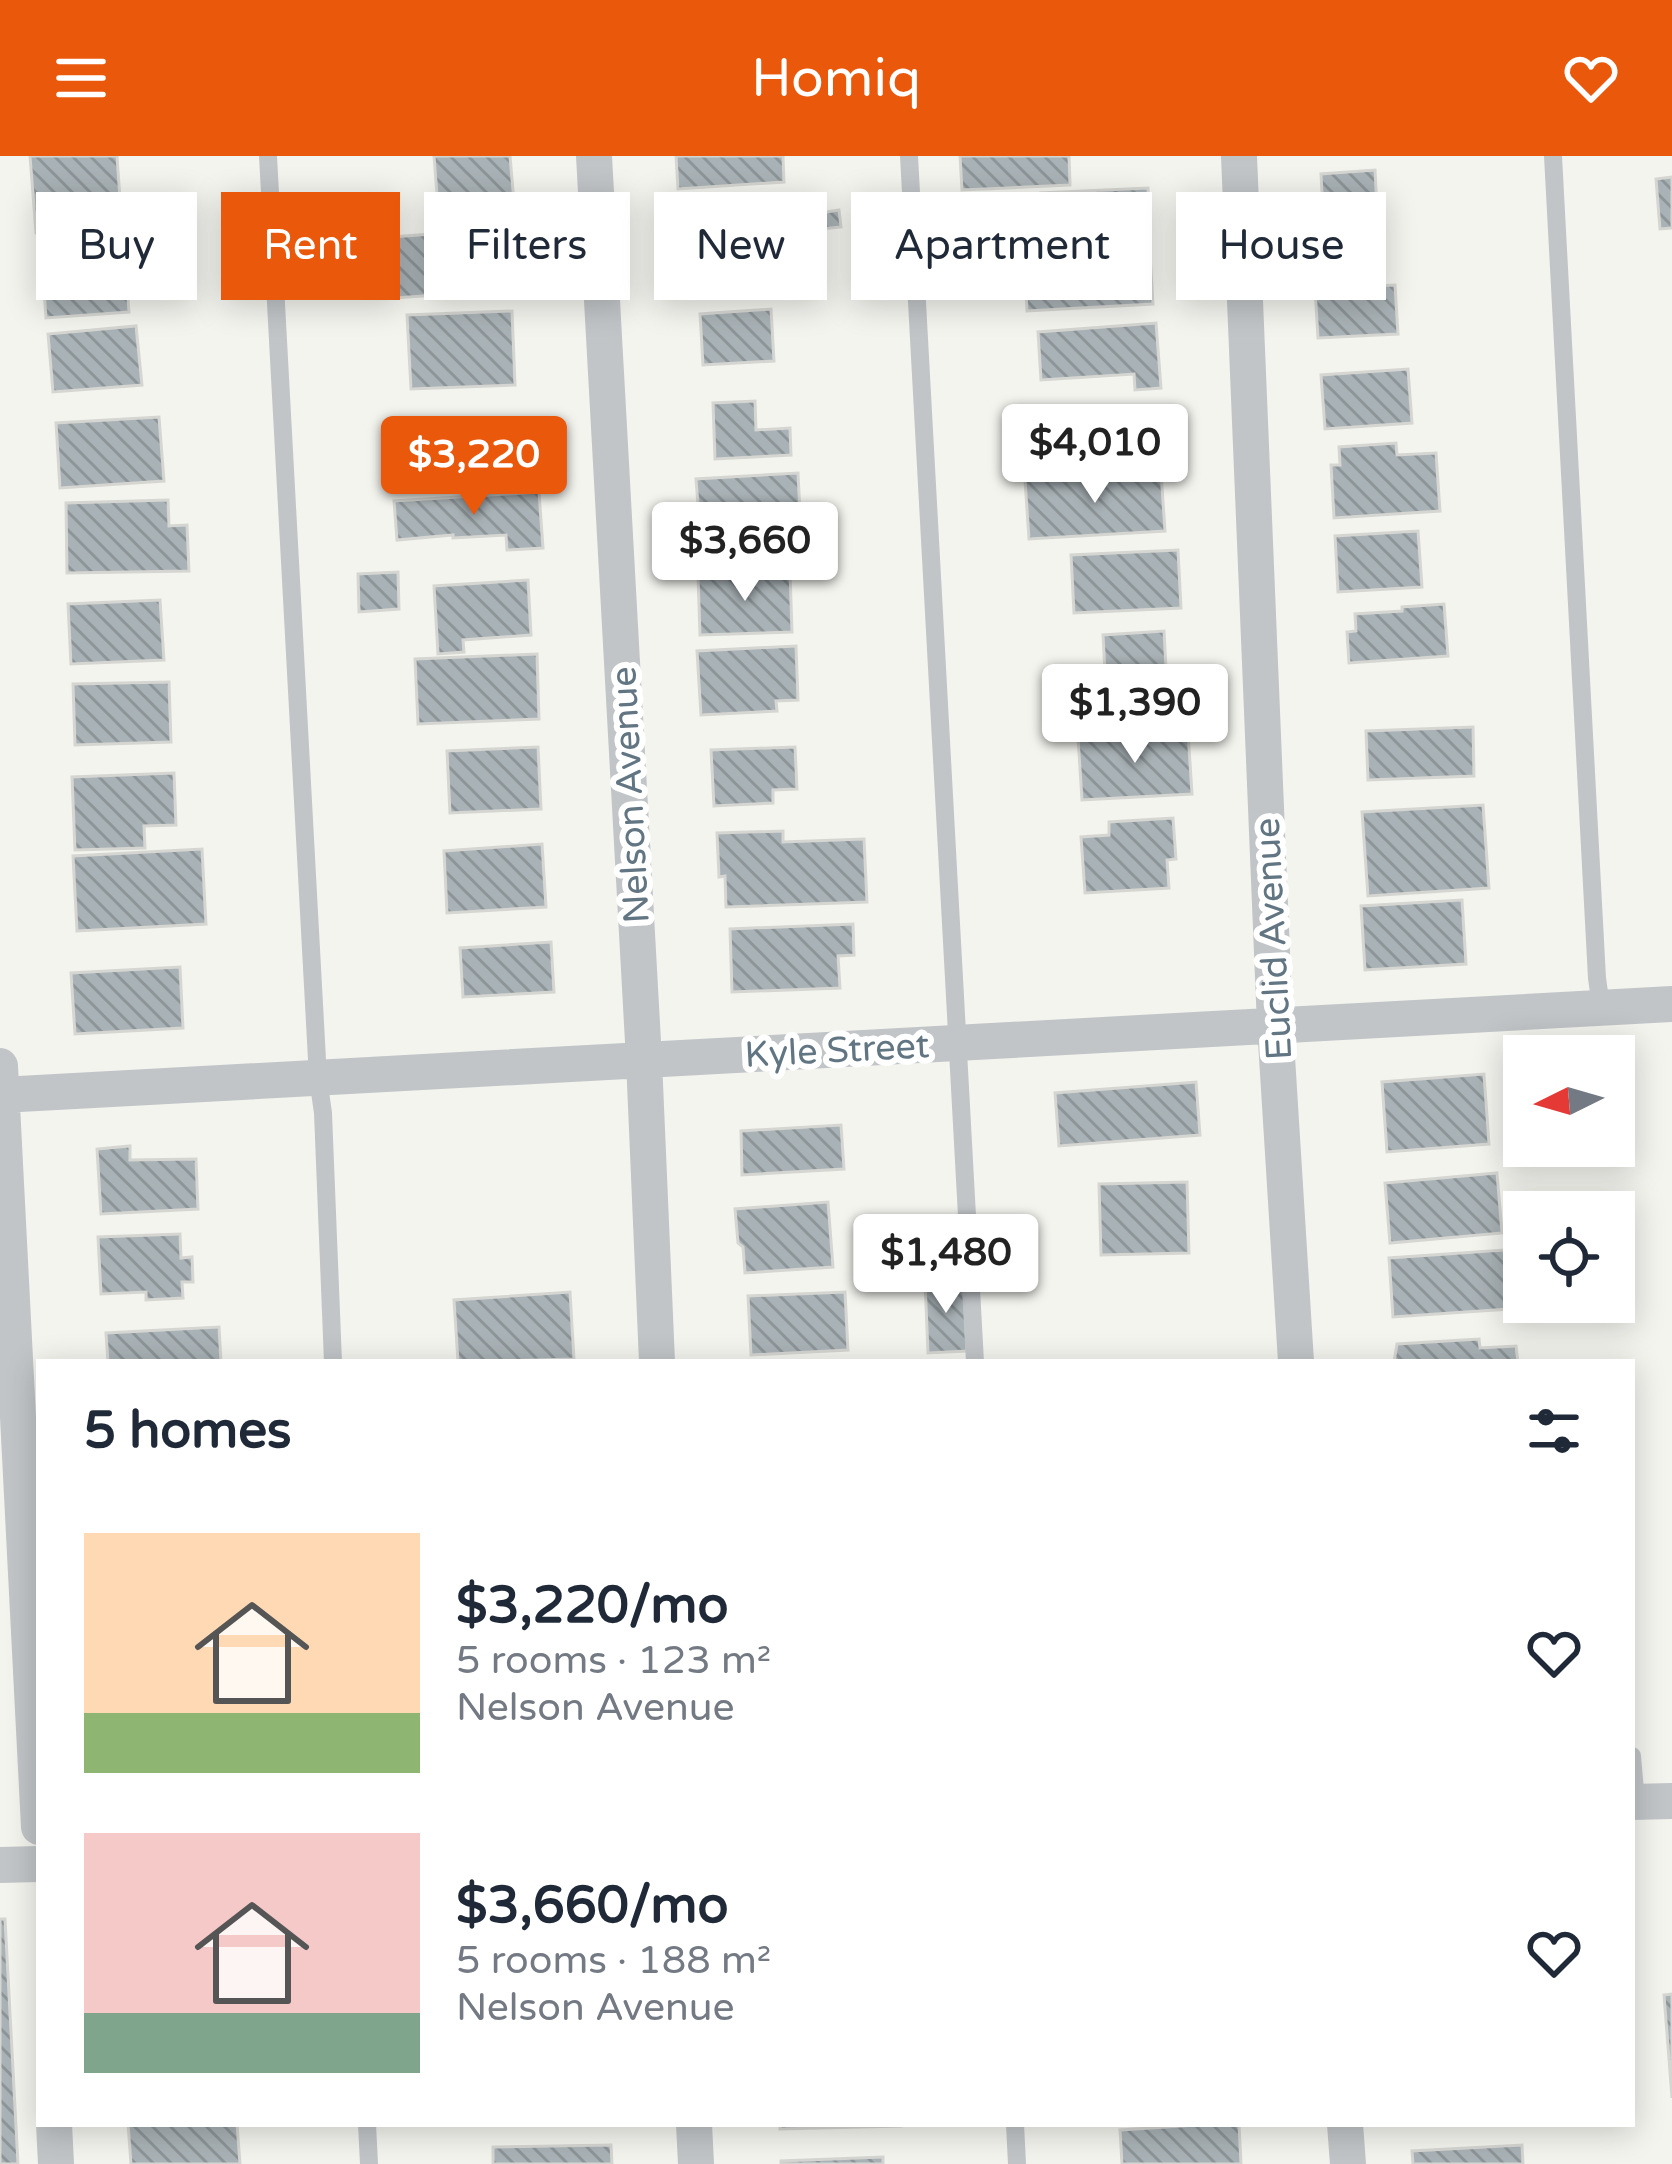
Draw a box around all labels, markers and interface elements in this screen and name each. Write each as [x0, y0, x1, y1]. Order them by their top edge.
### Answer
icon: menu [48, 45, 114, 111]
icon: heart [1558, 45, 1624, 111]
text: Homiq [751, 46, 921, 111]
chip: Buy [36, 192, 197, 300]
chip: Rent [221, 192, 400, 300]
chip: Filters [424, 192, 630, 300]
chip: New [654, 192, 827, 300]
chip: Apartment [851, 192, 1152, 300]
chip: House [1176, 192, 1386, 300]
pin: $4,010 [997, 404, 1193, 506]
pin: $3,220 [376, 416, 572, 518]
text: $4,010 [1029, 419, 1161, 466]
text: $3,220 [408, 431, 540, 478]
pin: $3,660 [647, 502, 843, 604]
text: $3,660 [679, 517, 811, 564]
pin: $1,390 [1037, 664, 1233, 766]
street label: Nelson Avenue [602, 665, 659, 924]
text: $1,390 [1069, 679, 1201, 726]
street label: Euclid Avenue [1246, 817, 1301, 1061]
street label: Kyle Street [744, 1024, 931, 1077]
north arrow [1503, 1035, 1635, 1167]
map controls [1503, 1035, 1635, 1323]
button: locate [1503, 1191, 1635, 1323]
pin: $1,480 [848, 1214, 1044, 1316]
text: $1,480 [880, 1229, 1012, 1276]
icon: filters [1521, 1398, 1587, 1464]
text: 5 homes [84, 1400, 292, 1462]
text: $3,220/mo [456, 1575, 728, 1637]
icon: home [180, 1581, 324, 1725]
icon: heart [1521, 1620, 1587, 1686]
text: 5 rooms · 123 m² [456, 1637, 771, 1684]
text: Nelson Avenue [456, 1684, 734, 1731]
text: $3,660/mo [456, 1875, 728, 1937]
icon: home [180, 1881, 324, 2025]
icon: heart [1521, 1920, 1587, 1986]
text: 5 rooms · 188 m² [456, 1937, 771, 1984]
text: Nelson Avenue [456, 1984, 734, 2031]

